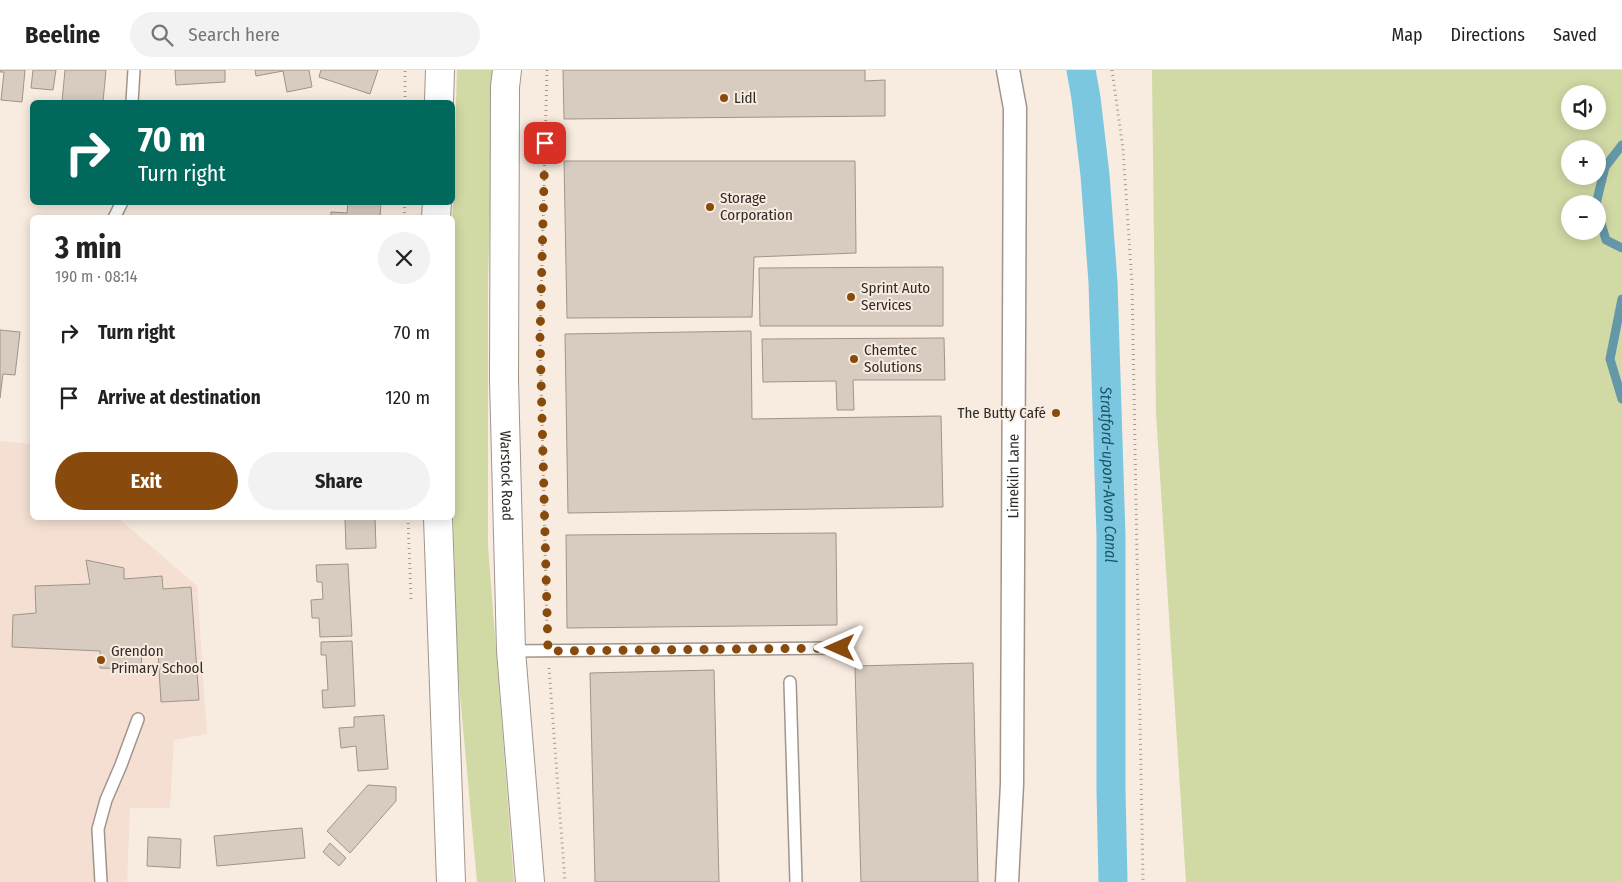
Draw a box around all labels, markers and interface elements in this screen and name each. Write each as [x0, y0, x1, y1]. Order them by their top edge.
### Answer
search box [130, 12, 480, 57]
text: Beeline [25, 21, 100, 49]
icon: search [148, 21, 176, 49]
text: Search here [188, 23, 280, 46]
text: Map [1391, 24, 1423, 46]
text: Directions [1451, 24, 1525, 46]
text: Saved [1553, 24, 1597, 46]
map controls [1561, 85, 1606, 240]
button: sound [1561, 85, 1606, 130]
place label: Lidl [734, 89, 756, 107]
marker: Lidl [718, 92, 730, 104]
text: 70 m [138, 118, 206, 160]
icon: right [55, 120, 120, 185]
pin [524, 122, 566, 164]
icon: arrive [531, 129, 559, 157]
button: + [1561, 140, 1606, 185]
text: Turn right [138, 160, 226, 187]
place label: Storage Corporation [720, 189, 793, 224]
button: − [1561, 195, 1606, 240]
marker: Storage Corporation [704, 201, 716, 213]
text: 3 min [55, 230, 122, 266]
button: close [378, 232, 430, 284]
text: 190 m · 08:14 [55, 267, 137, 286]
place label: Sprint Auto Services [861, 279, 930, 314]
marker: Sprint Auto Services [845, 291, 857, 303]
icon: right [55, 319, 83, 347]
text: Turn right [98, 321, 175, 344]
text: 70 m [394, 321, 430, 344]
place label: Chemtec Solutions [864, 341, 922, 376]
marker: Chemtec Solutions [848, 353, 860, 365]
icon: arrive [55, 384, 83, 412]
water label: Stratford-upon-Avon Canal [1096, 385, 1120, 563]
text: Arrive at destination [98, 386, 261, 409]
text: 120 m [385, 386, 430, 409]
place label: The Butty Café [958, 404, 1046, 422]
marker: The Butty Café [1050, 407, 1062, 419]
street label: Warstock Road [496, 431, 517, 521]
street label: Limekiln Lane [1004, 434, 1023, 519]
button: Exit [55, 452, 238, 510]
button: Share [248, 452, 430, 510]
position arrow [813, 621, 865, 673]
place label: Grendon Primary School [111, 642, 203, 677]
marker: Grendon Primary School [95, 654, 107, 666]

